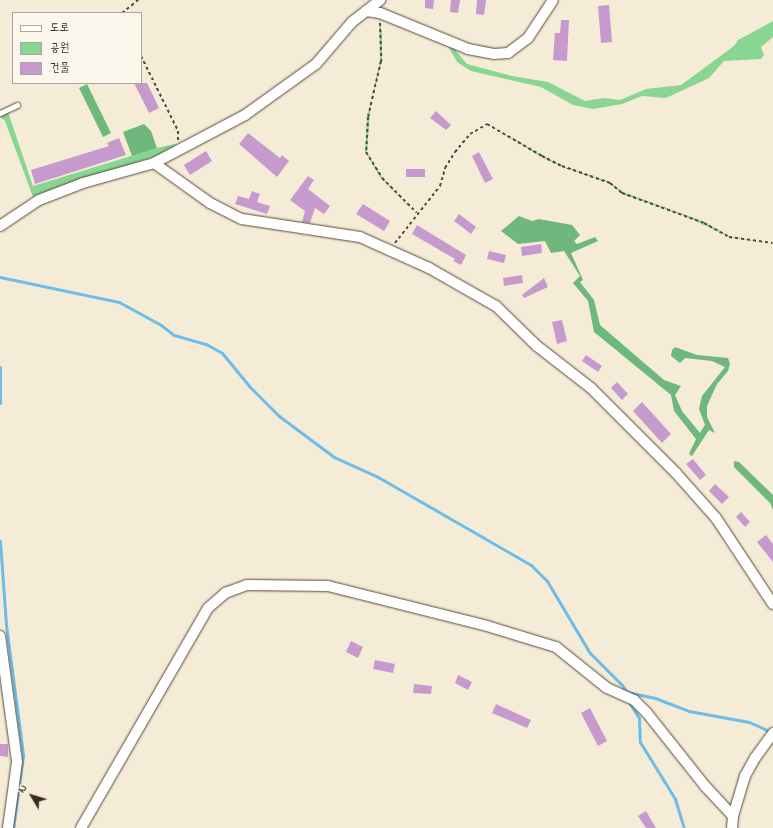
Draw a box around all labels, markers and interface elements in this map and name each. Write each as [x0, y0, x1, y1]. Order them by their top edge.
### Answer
legend [12, 12, 142, 84]
text: 도로 [50, 19, 69, 37]
text: 공원 [50, 39, 69, 57]
text: 건물 [50, 59, 69, 77]
north arrow [12, 776, 52, 816]
text: N [14, 781, 31, 796]

